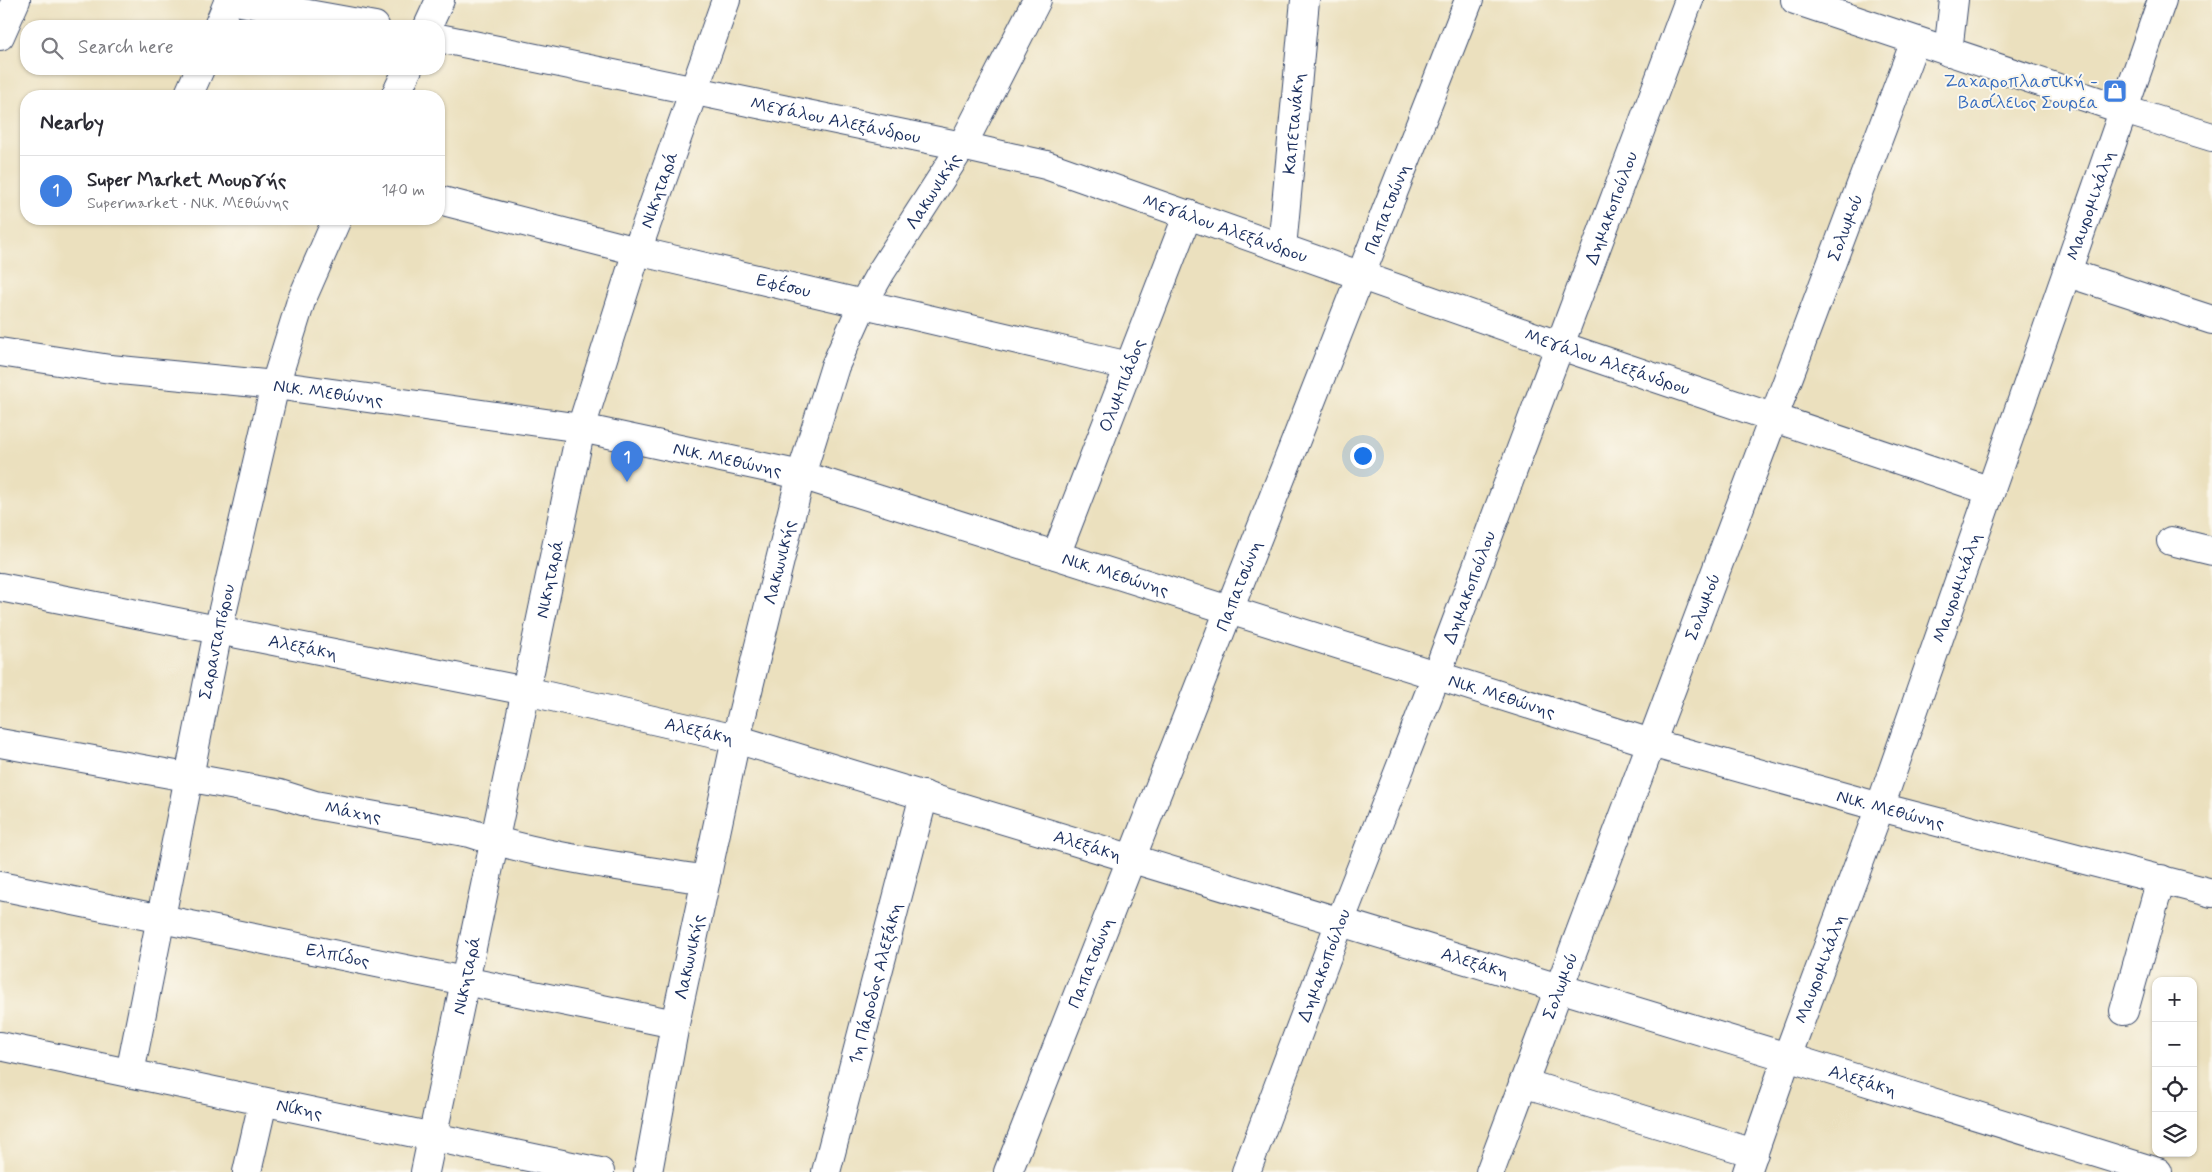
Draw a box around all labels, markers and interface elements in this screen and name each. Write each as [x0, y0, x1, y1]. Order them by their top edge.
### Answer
search box [20, 20, 445, 75]
icon: search [38, 34, 66, 62]
text: Search here [78, 35, 174, 60]
place label: Ζαχαροπλαστική - Βασίλειος Σουρεα [1944, 70, 2098, 115]
street label: Καπετανάκη [1278, 72, 1311, 175]
shop icon: Ζαχαροπλαστική - Βασίλειος Σουρεα [2102, 78, 2128, 104]
street label: Μεγάλου Αλεξάνδρου [748, 92, 923, 150]
text: Nearby [40, 109, 104, 137]
street label: Μαυρομιχάλη [2061, 147, 2122, 264]
street label: Νικηταρά [635, 148, 684, 232]
street label: Λακωνικής [900, 148, 968, 235]
street label: Δημακοπούλου [1580, 148, 1644, 268]
street label: Παπατσώνη [1359, 160, 1416, 258]
text: Super Market Μουργής [87, 168, 286, 193]
text: 1 [52, 180, 60, 201]
text: 140 m [381, 180, 425, 201]
street label: Μεγάλου Αλεξάνδρου [1139, 189, 1310, 269]
street label: Σολωμού [1822, 191, 1869, 265]
text: Supermarket · Νικ. Μεθώνης [87, 193, 289, 214]
street label: Εφέσου [754, 268, 813, 304]
street label: Μεγάλου Αλεξάνδρου [1521, 323, 1693, 402]
street label: Ολυμπιάδος [1094, 336, 1152, 436]
street label: Νικ. Μεθώνης [272, 374, 385, 413]
street label: Νικ. Μεθώνης [671, 437, 784, 484]
pin: 1 [611, 441, 643, 482]
your location [1350, 443, 1376, 469]
street label: Λακωνικής [758, 517, 803, 607]
street label: Δημακοπούλου [1438, 528, 1502, 647]
street label: Μαυρομιχάλη [1927, 530, 1988, 646]
street label: Παπατσώνη [1211, 537, 1268, 635]
street label: Νικηταρά [530, 538, 570, 621]
street label: Νικ. Μεθώνης [1059, 547, 1172, 603]
street label: Σολωμού [1680, 570, 1727, 644]
street label: Σαρανταπόρου [194, 582, 242, 702]
street label: Αλεξάκη [266, 629, 340, 666]
street label: Νικ. Μεθώνης [1445, 669, 1558, 725]
street label: Αλεξάκη [662, 712, 736, 751]
street label: Νικ. Μεθώνης [1834, 784, 1947, 836]
street label: Μάχης [323, 796, 383, 830]
street label: Αλεξάκη [1050, 825, 1124, 868]
street label: 1η Πάροδος Αλεξάκη [844, 900, 909, 1067]
street label: Δημακοπούλου [1293, 906, 1357, 1025]
street label: Μαυρομιχάλη [1789, 911, 1852, 1027]
street label: Λακωνικής [670, 912, 711, 1002]
street label: Παπατσώνη [1063, 914, 1120, 1012]
street label: Νικηταρά [447, 934, 487, 1017]
street label: Ελπίδος [304, 938, 372, 974]
street label: Αλεξάκη [1438, 942, 1512, 985]
street label: Σολωμού [1537, 949, 1584, 1023]
map controls [2152, 977, 2197, 1157]
button: + [2152, 977, 2197, 1022]
button: − [2152, 1022, 2197, 1067]
street label: Αλεξάκη [1825, 1060, 1900, 1103]
button: locate [2152, 1067, 2197, 1112]
street label: Νίκης [274, 1093, 325, 1126]
button: layers [2152, 1112, 2197, 1157]

